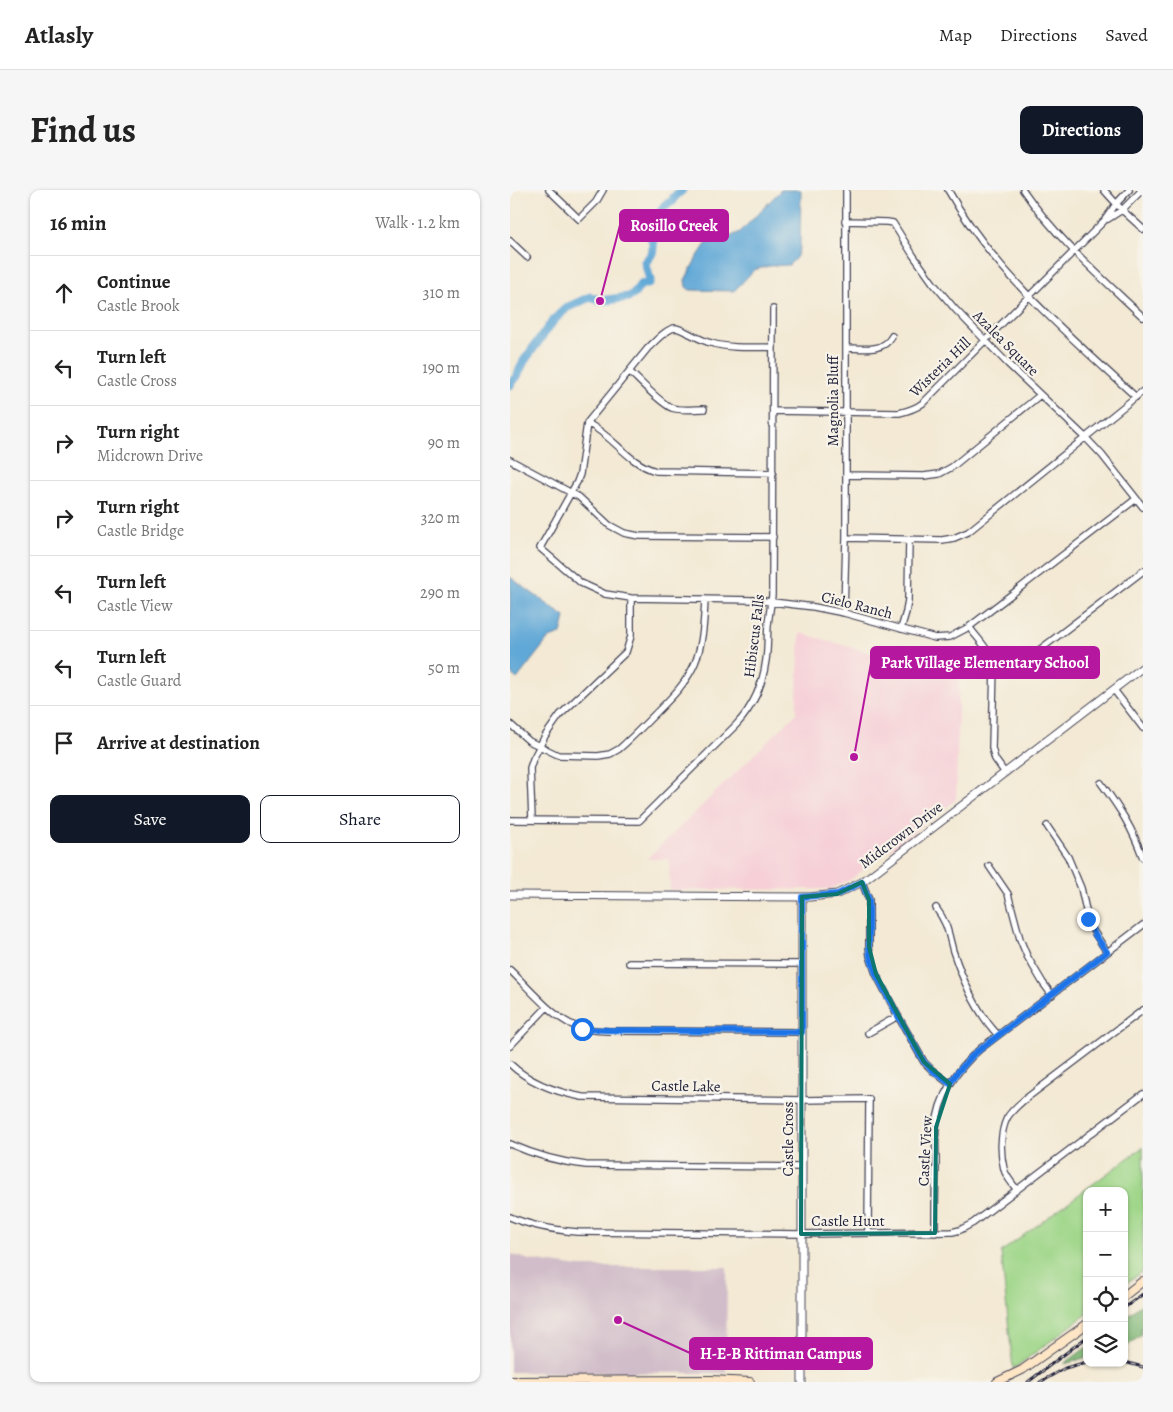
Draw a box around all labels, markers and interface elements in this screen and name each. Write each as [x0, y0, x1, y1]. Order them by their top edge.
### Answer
text: Atlasly [25, 19, 93, 51]
text: Map [939, 23, 972, 47]
text: Directions [1000, 23, 1077, 47]
text: Saved [1105, 23, 1148, 47]
text: Find us [30, 106, 136, 154]
button: Directions [1020, 106, 1143, 154]
text: 16 min [50, 209, 107, 237]
callout: Rosillo Creek [620, 210, 728, 241]
text: Walk · 1.2 km [375, 212, 460, 234]
text: Rosillo Creek [630, 215, 719, 237]
text: Continue [97, 269, 171, 295]
icon: ahead [50, 279, 78, 307]
text: 310 m [423, 282, 460, 304]
text: Castle Brook [97, 295, 180, 317]
street label: Azalea Square [968, 305, 1044, 381]
street label: Wisteria Hill [904, 332, 975, 402]
text: Turn left [97, 344, 166, 370]
icon: left [50, 354, 78, 382]
street label: Magnolia Bluff [823, 354, 843, 446]
text: 190 m [422, 357, 460, 379]
text: Castle Cross [97, 370, 177, 392]
text: Turn right [97, 419, 179, 445]
icon: right [50, 429, 78, 457]
text: 90 m [428, 432, 460, 454]
text: Midcrown Drive [97, 445, 203, 467]
text: Turn right [97, 494, 179, 520]
icon: right [50, 504, 78, 532]
text: 320 m [421, 507, 460, 529]
text: Castle Bridge [97, 520, 184, 542]
text: Turn left [97, 569, 166, 595]
icon: left [50, 579, 78, 607]
text: 290 m [420, 582, 460, 604]
street label: Cielo Ranch [819, 587, 895, 623]
street label: Hibiscus Falls [739, 593, 769, 679]
text: Castle View [97, 595, 173, 617]
text: Turn left [97, 644, 166, 670]
callout: Park Village Elementary School [871, 647, 1099, 678]
text: Park Village Elementary School [881, 652, 1090, 674]
icon: left [50, 654, 78, 682]
text: 50 m [428, 657, 460, 679]
text: Castle Guard [97, 670, 181, 692]
icon: arrive [50, 729, 78, 757]
text: Arrive at destination [97, 730, 260, 756]
button: Save [50, 795, 250, 843]
button: Share [260, 795, 460, 843]
street label: Midcrown Drive [855, 797, 947, 873]
route end [1077, 908, 1100, 931]
route start [571, 1018, 594, 1041]
street label: Castle Lake [651, 1075, 721, 1097]
street label: Castle Cross [778, 1102, 798, 1176]
street label: Castle View [913, 1115, 937, 1187]
map controls [1083, 1187, 1128, 1367]
button: + [1083, 1187, 1128, 1232]
street label: Castle Hunt [811, 1211, 885, 1231]
button: − [1083, 1232, 1128, 1277]
button: locate [1083, 1277, 1128, 1322]
button: layers [1083, 1322, 1128, 1367]
callout: H-E-B Rittiman Campus [690, 1338, 872, 1369]
text: H-E-B Rittiman Campus [700, 1343, 862, 1365]

